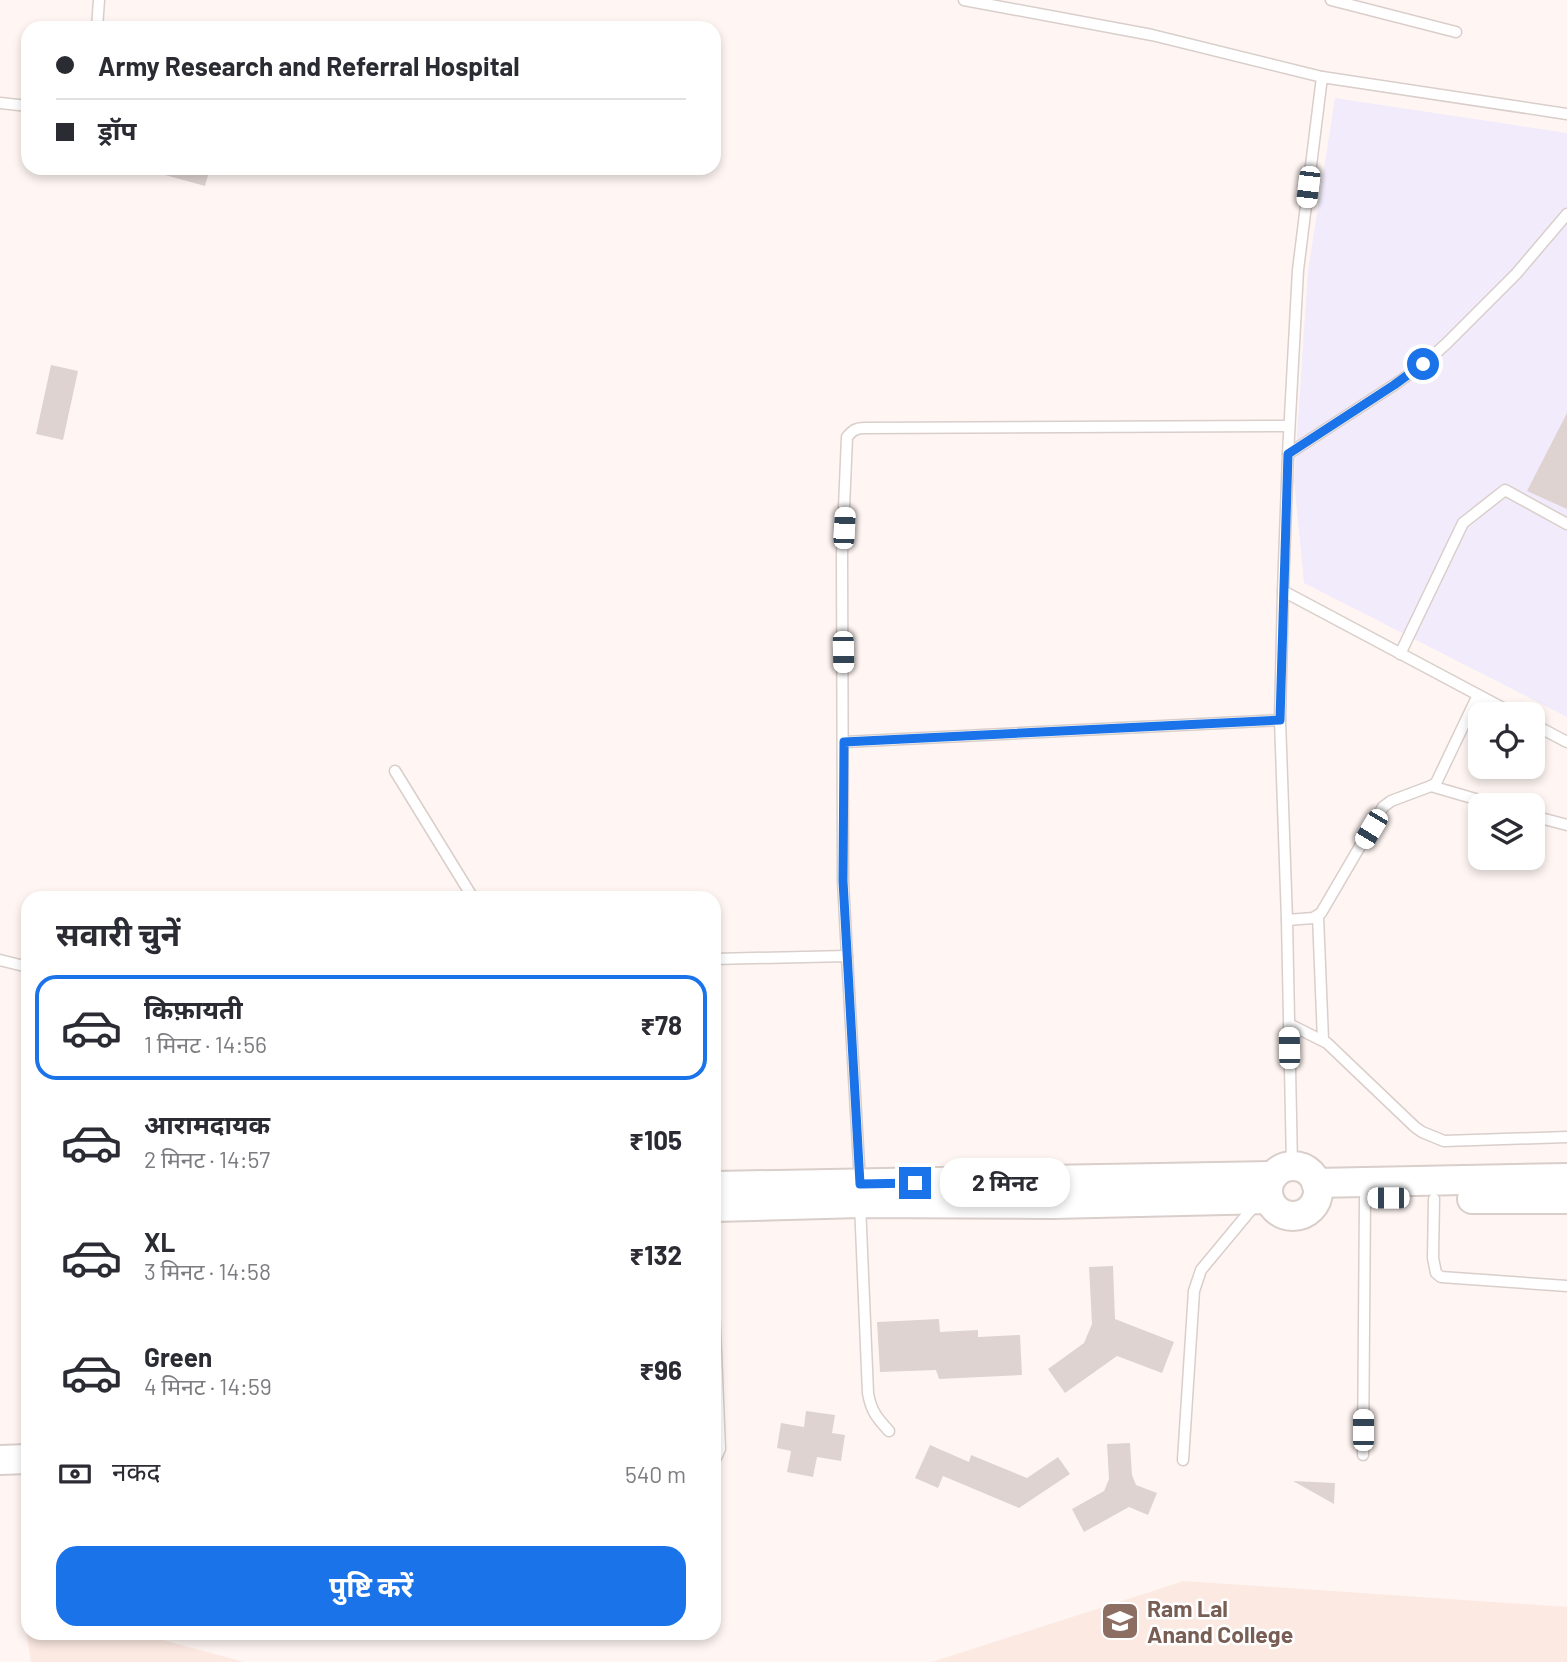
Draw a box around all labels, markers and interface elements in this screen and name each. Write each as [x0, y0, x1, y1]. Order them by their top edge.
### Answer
text: Army Research and Referral Hospital [98, 50, 520, 81]
text: ड्रॉप [98, 114, 136, 145]
car [1296, 165, 1321, 209]
route start [1407, 348, 1439, 380]
car [833, 506, 856, 550]
car [833, 631, 854, 673]
map controls [1468, 702, 1545, 870]
button: locate [1468, 702, 1545, 779]
button: layers [1468, 793, 1545, 870]
car [1352, 806, 1391, 852]
text: सवारी चुनें [56, 914, 180, 952]
text: किफ़ायती [144, 993, 243, 1024]
icon: car [60, 996, 123, 1059]
text: ₹78 [640, 1009, 682, 1040]
car [1279, 1027, 1300, 1069]
text: 1 मिनट · 14:56 [144, 1030, 267, 1058]
text: आरामदायक [144, 1108, 270, 1139]
icon: car [60, 1111, 123, 1174]
text: ₹105 [629, 1124, 682, 1155]
text: 2 मिनट · 14:57 [144, 1145, 270, 1173]
callout: 2 मिनट [940, 1158, 1069, 1208]
route end [899, 1167, 931, 1199]
text: 2 मिनट [972, 1168, 1038, 1196]
car [1368, 1188, 1410, 1209]
icon: car [60, 1226, 123, 1289]
text: XL [144, 1226, 175, 1257]
text: ₹132 [629, 1239, 682, 1270]
text: 3 मिनट · 14:58 [144, 1257, 271, 1285]
icon: car [60, 1341, 123, 1404]
text: Green [144, 1341, 212, 1372]
text: ₹96 [639, 1354, 682, 1385]
text: 4 मिनट · 14:59 [144, 1372, 272, 1400]
car [1353, 1409, 1374, 1451]
icon: cash [56, 1455, 94, 1493]
text: नकद [112, 1455, 160, 1486]
text: 540 m [625, 1460, 686, 1488]
button: पुष्टि करें [56, 1546, 686, 1626]
place label: Ram Lal Anand College [1147, 1594, 1293, 1648]
school or university icon: Ram Lal Anand College [1099, 1600, 1141, 1642]

